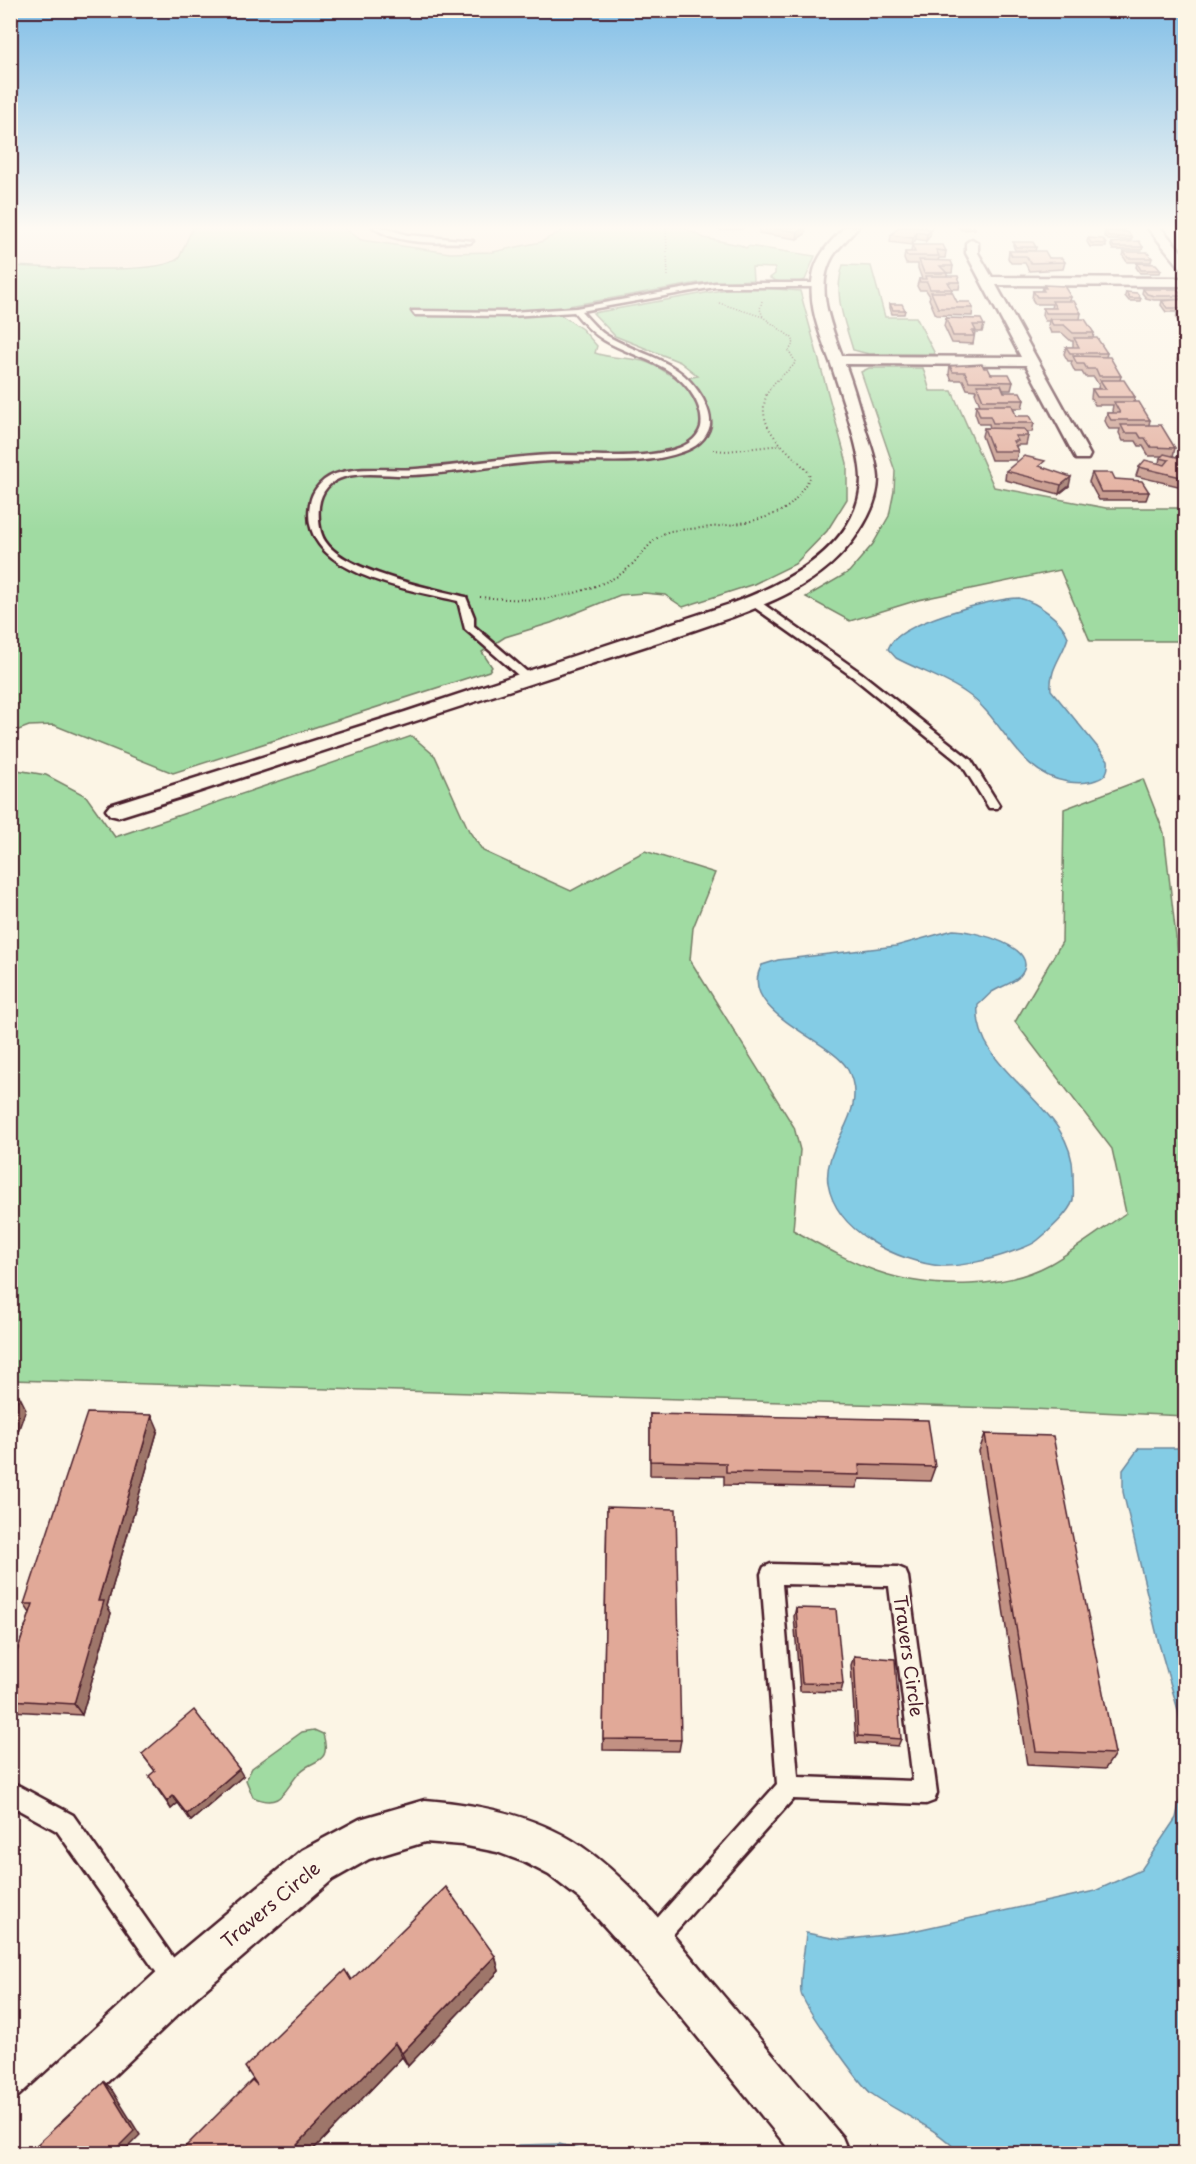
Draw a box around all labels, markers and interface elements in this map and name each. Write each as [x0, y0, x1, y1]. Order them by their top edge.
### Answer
street label: Travers Circle [888, 1593, 931, 1718]
street label: Travers Circle [214, 1854, 326, 1954]

